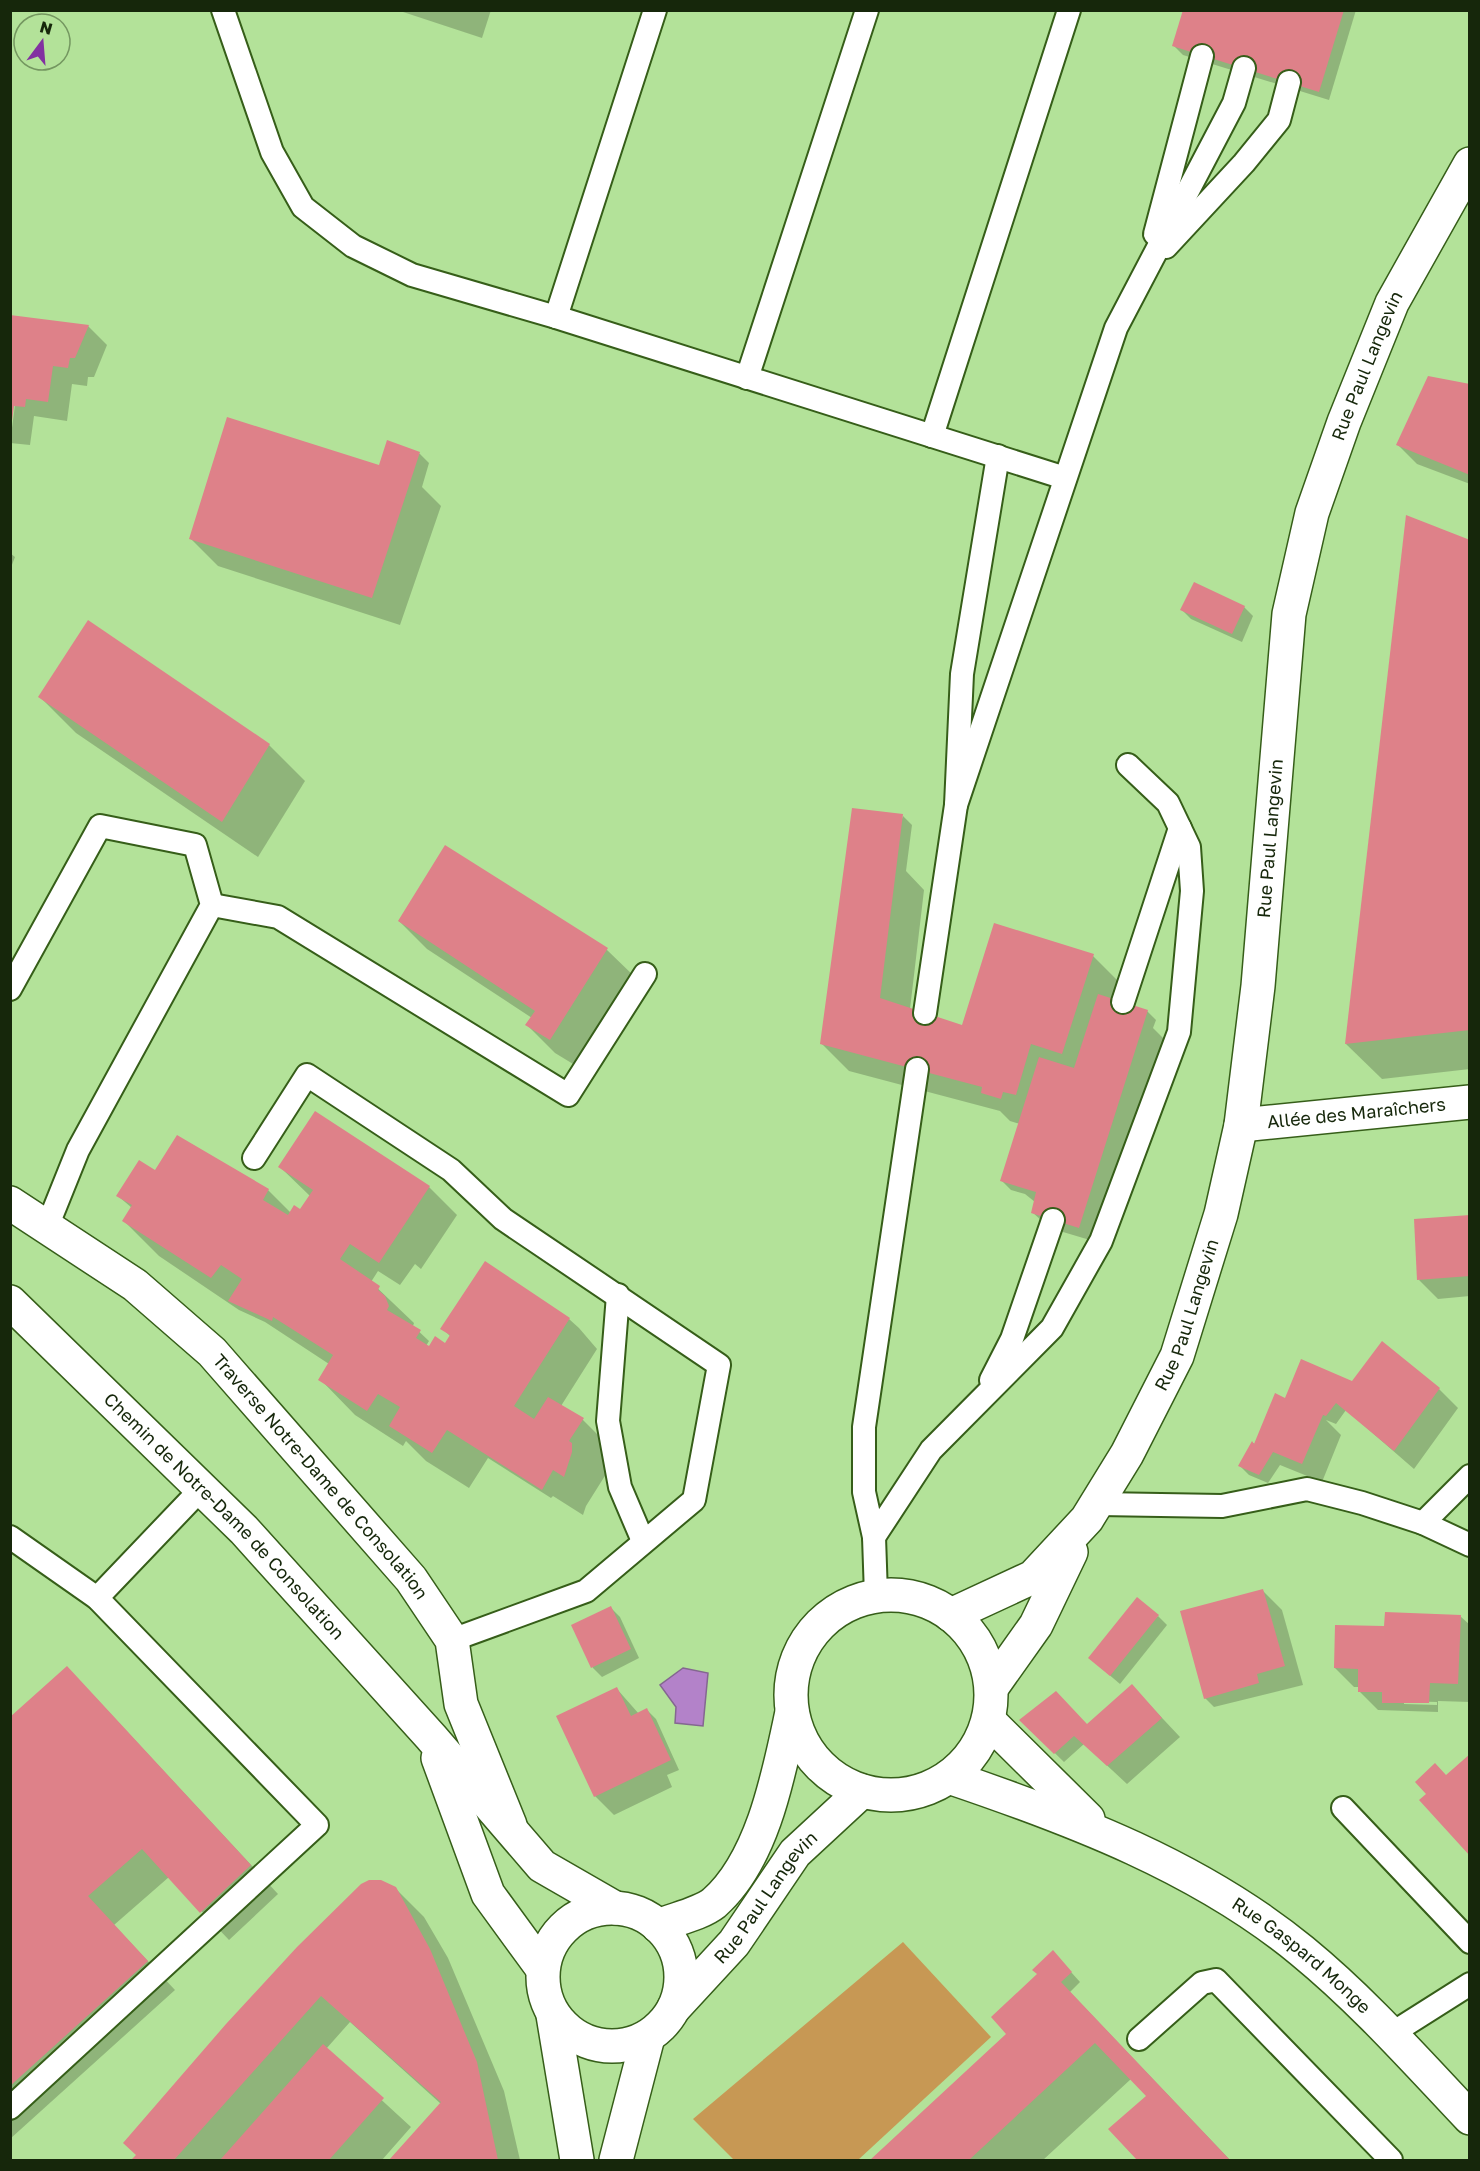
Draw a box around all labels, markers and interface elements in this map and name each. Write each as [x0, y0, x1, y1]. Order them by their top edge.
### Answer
north arrow [12, 12, 72, 72]
text: N [38, 16, 55, 39]
street label: Rue Paul Langevin [1326, 286, 1407, 443]
street label: Rue Paul Langevin [1252, 758, 1287, 919]
street label: Allée des Maraîchers [1266, 1093, 1447, 1132]
street label: Rue Paul Langevin [1149, 1236, 1223, 1394]
street label: Traverse Notre-Dame de Consolation [209, 1349, 433, 1603]
street label: Chemin de Notre-Dame de Consolation [100, 1388, 350, 1644]
street label: Rue Paul Langevin [709, 1826, 821, 1968]
street label: Rue Gaspard Monge [1228, 1892, 1376, 2018]

